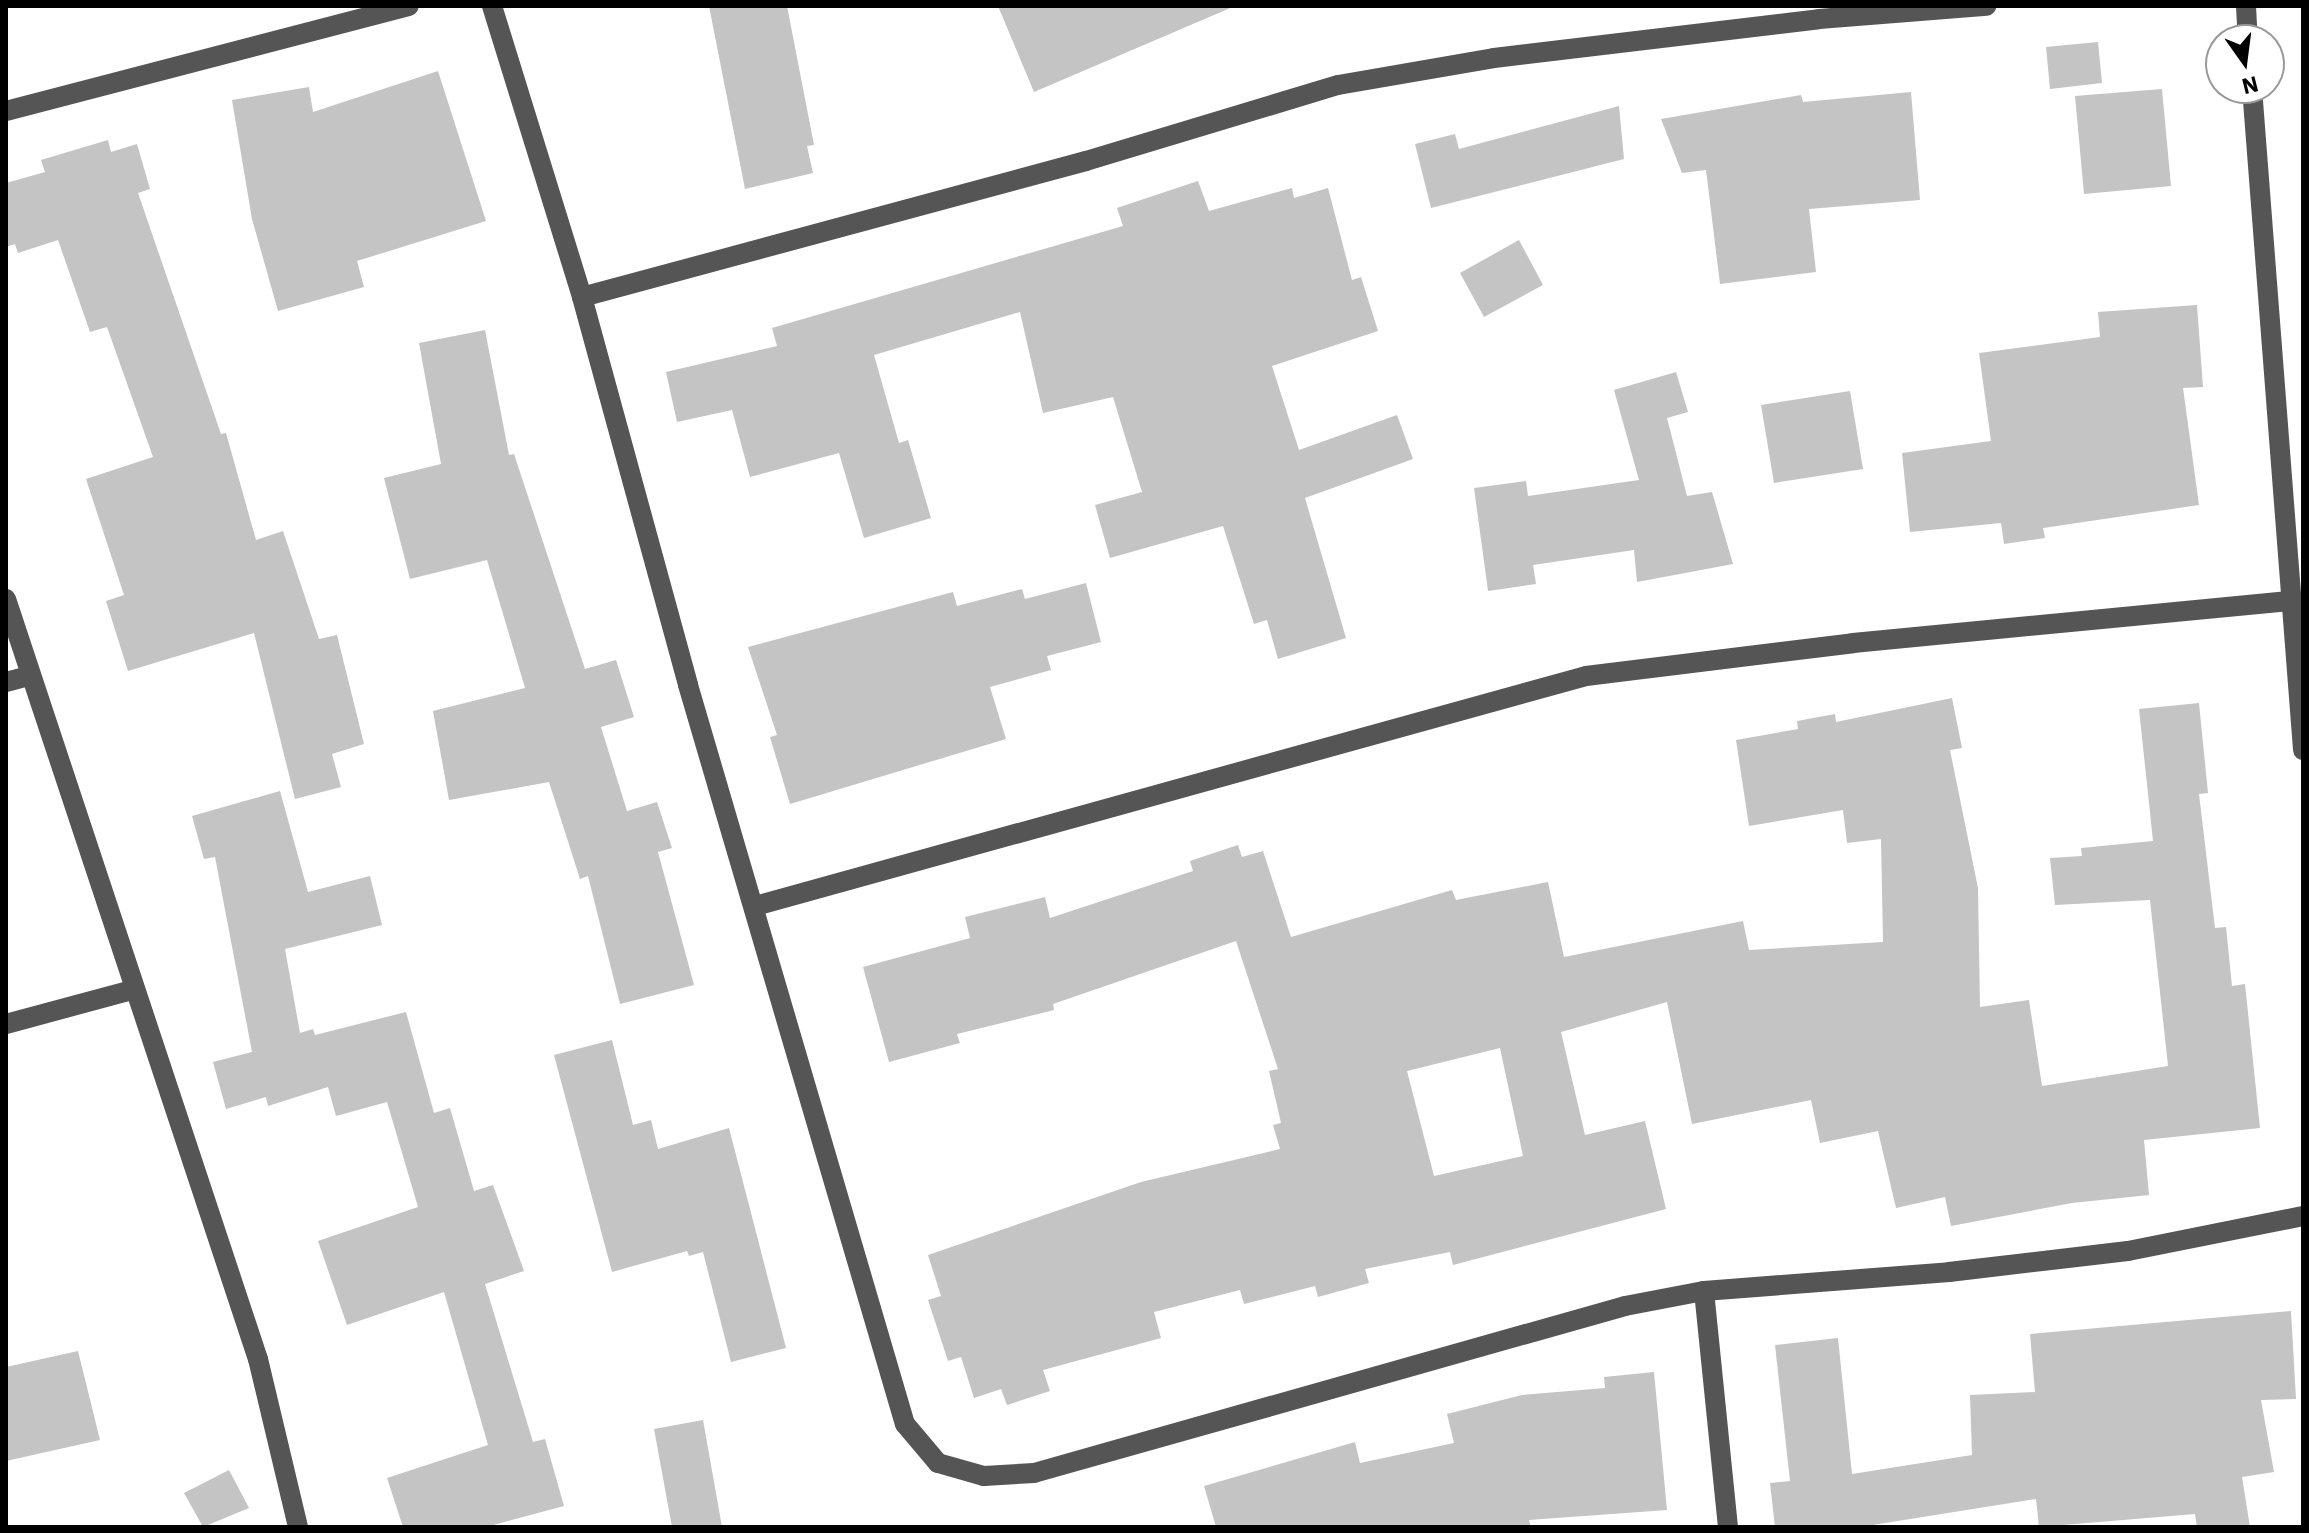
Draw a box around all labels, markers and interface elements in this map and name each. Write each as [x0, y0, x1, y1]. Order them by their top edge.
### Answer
north arrow [2205, 24, 2285, 104]
text: N [2239, 70, 2262, 102]

